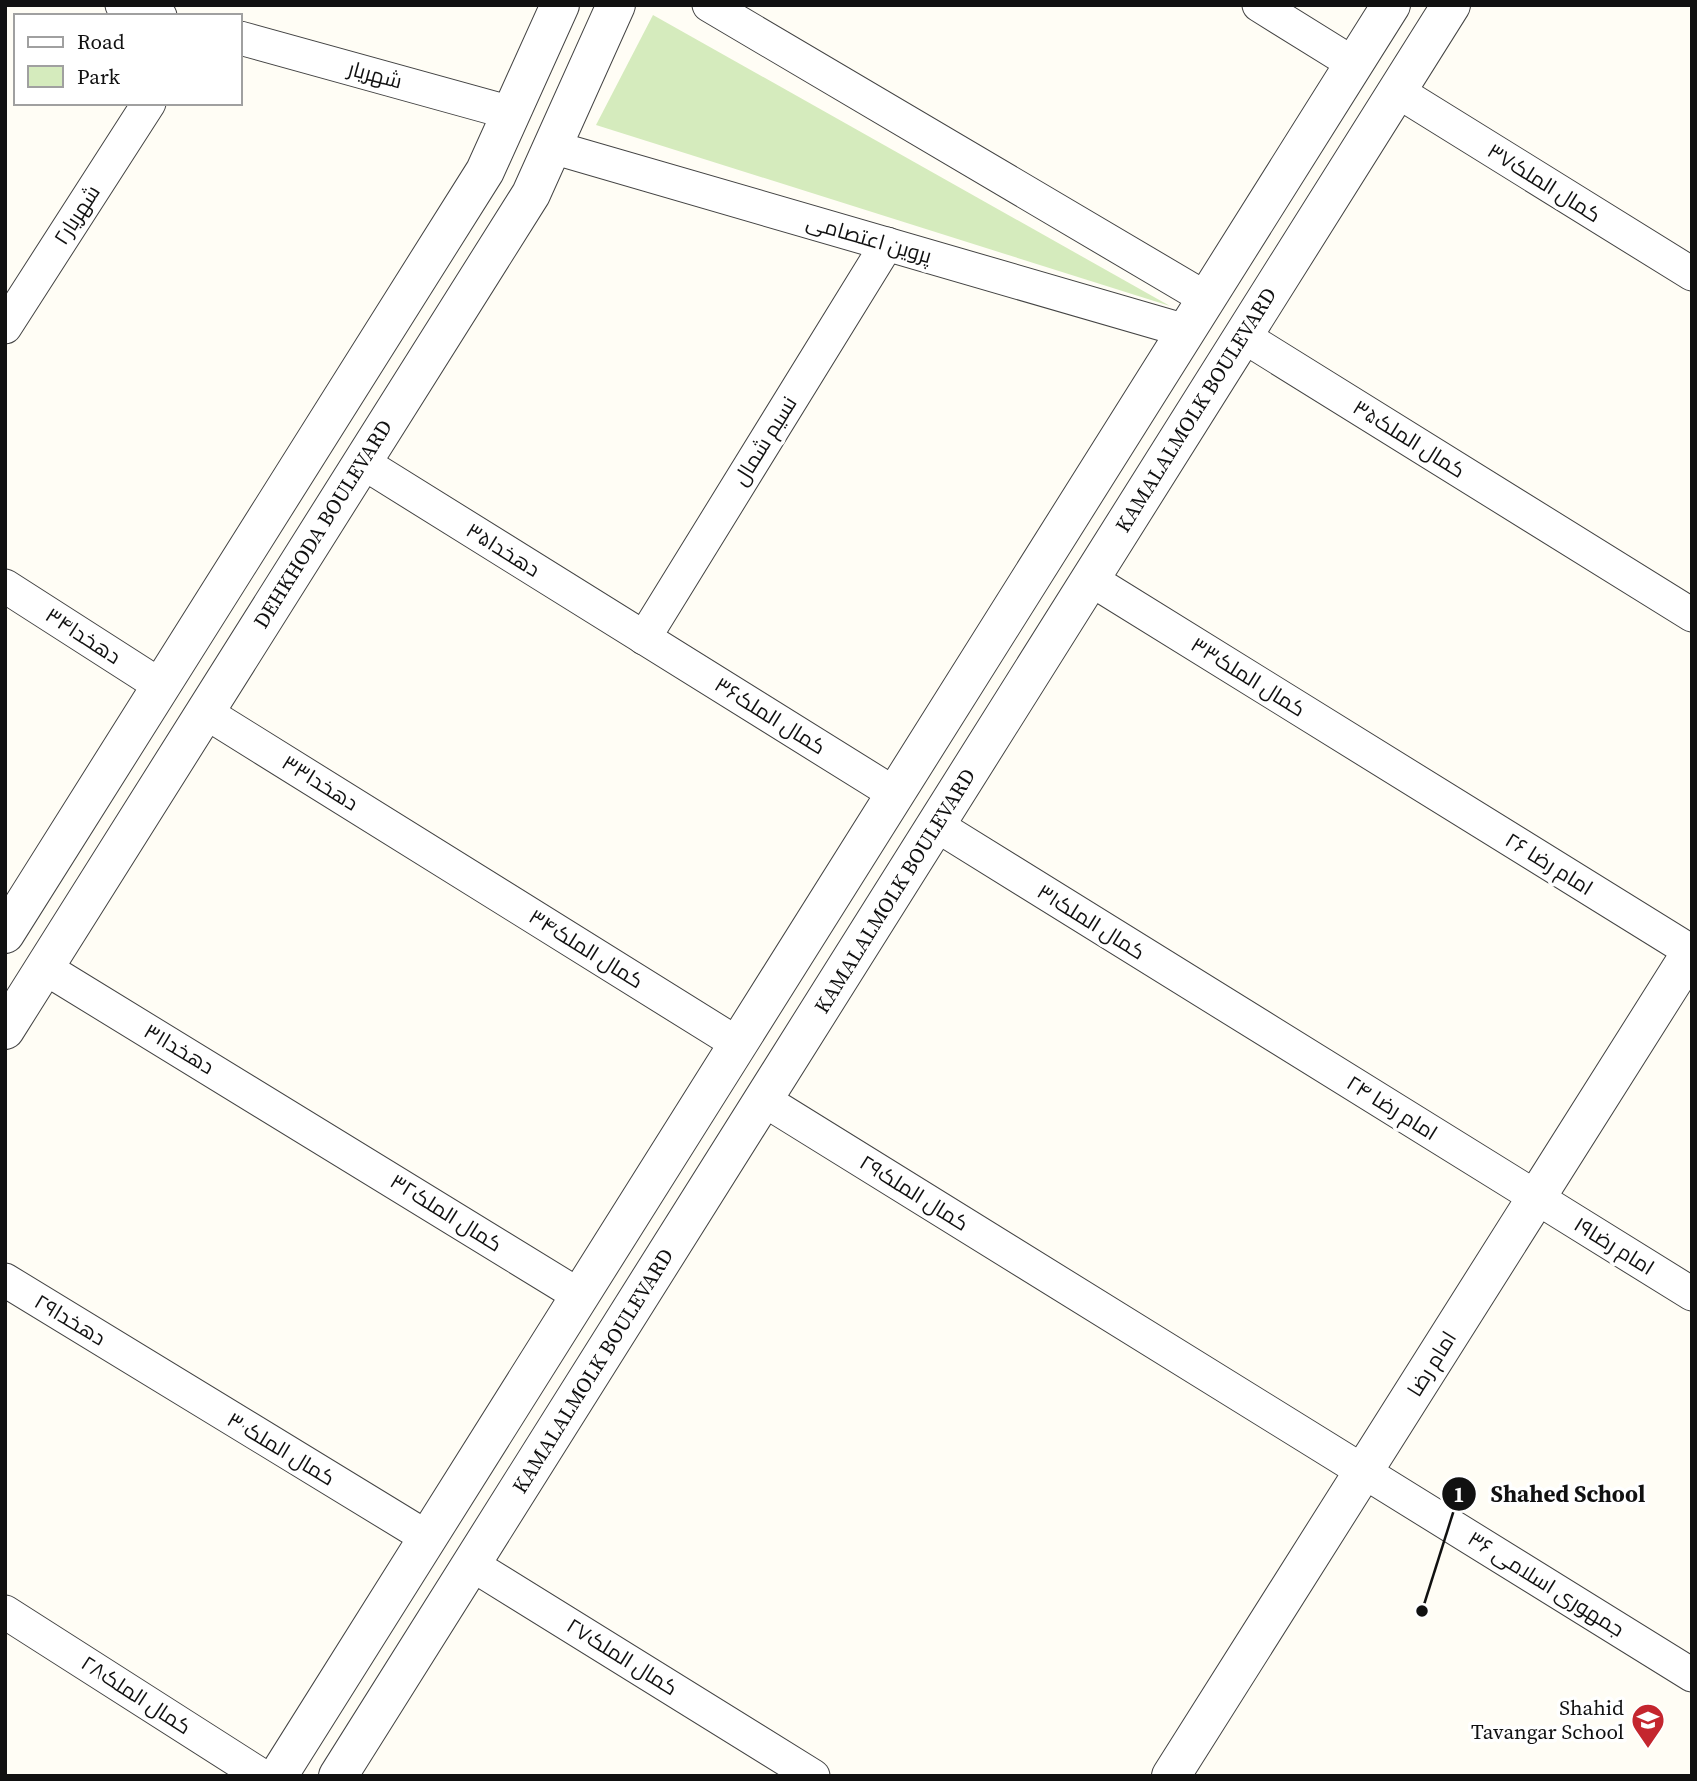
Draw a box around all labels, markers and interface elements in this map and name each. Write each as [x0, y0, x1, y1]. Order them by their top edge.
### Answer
legend [14, 14, 242, 105]
text: Road [77, 27, 125, 56]
street label: شهریار [344, 53, 405, 96]
text: Park [77, 62, 121, 91]
street label: کمال الملک۳۷ [1482, 136, 1607, 229]
street label: شهریار۲ [46, 179, 107, 250]
street label: پروین اعتصامی [803, 207, 935, 270]
street label: KAMALALMOLK BOULEVARD [1108, 282, 1283, 538]
street label: نسیم شمال [726, 391, 803, 491]
street label: کمال الملک۳۵ [1348, 393, 1471, 485]
street label: DEHKHODA BOULEVARD [246, 414, 399, 634]
street label: دهخدا۳۵ [461, 516, 546, 584]
street label: دهخدا۳۴ [40, 600, 127, 671]
street label: کمال الملک۳۳ [1185, 630, 1311, 723]
street label: کمال الملک۳۶ [709, 670, 831, 761]
street label: دهخدا۳۳ [277, 748, 364, 817]
street label: KAMALALMOLK BOULEVARD [807, 763, 982, 1019]
street label: امام رضا ۲۶ [1500, 825, 1599, 902]
street label: کمال الملک۳۱ [1032, 877, 1151, 966]
street label: کمال الملک۳۴ [524, 902, 649, 995]
street label: دهخدا۳۱ [139, 1016, 220, 1081]
street label: امام رضا ۲۴ [1341, 1068, 1443, 1147]
street label: کمال الملک۲۹ [854, 1148, 974, 1238]
street label: کمال الملک۳۲ [385, 1167, 508, 1258]
street label: امام رضا۱۹ [1569, 1210, 1660, 1282]
street label: KAMALALMOLK BOULEVARD [505, 1243, 680, 1499]
street label: دهخدا۲۹ [29, 1287, 111, 1352]
street label: امام رضا [1400, 1325, 1463, 1402]
street label: کمال الملک۳۰ [222, 1405, 341, 1492]
callout: Shahed School [1442, 1472, 1660, 1516]
text: Shahed School [1491, 1478, 1645, 1510]
text: 1 [1453, 1480, 1465, 1509]
street label: جمهوری اسلامی ۳۶ [1463, 1524, 1630, 1643]
street label: کمال الملک۲۷ [561, 1611, 683, 1702]
street label: کمال الملک۲۸ [76, 1648, 197, 1741]
place label: Shahid Tavangar School [1471, 1693, 1624, 1746]
school or university icon: Shahid Tavangar School [1629, 1701, 1667, 1750]

